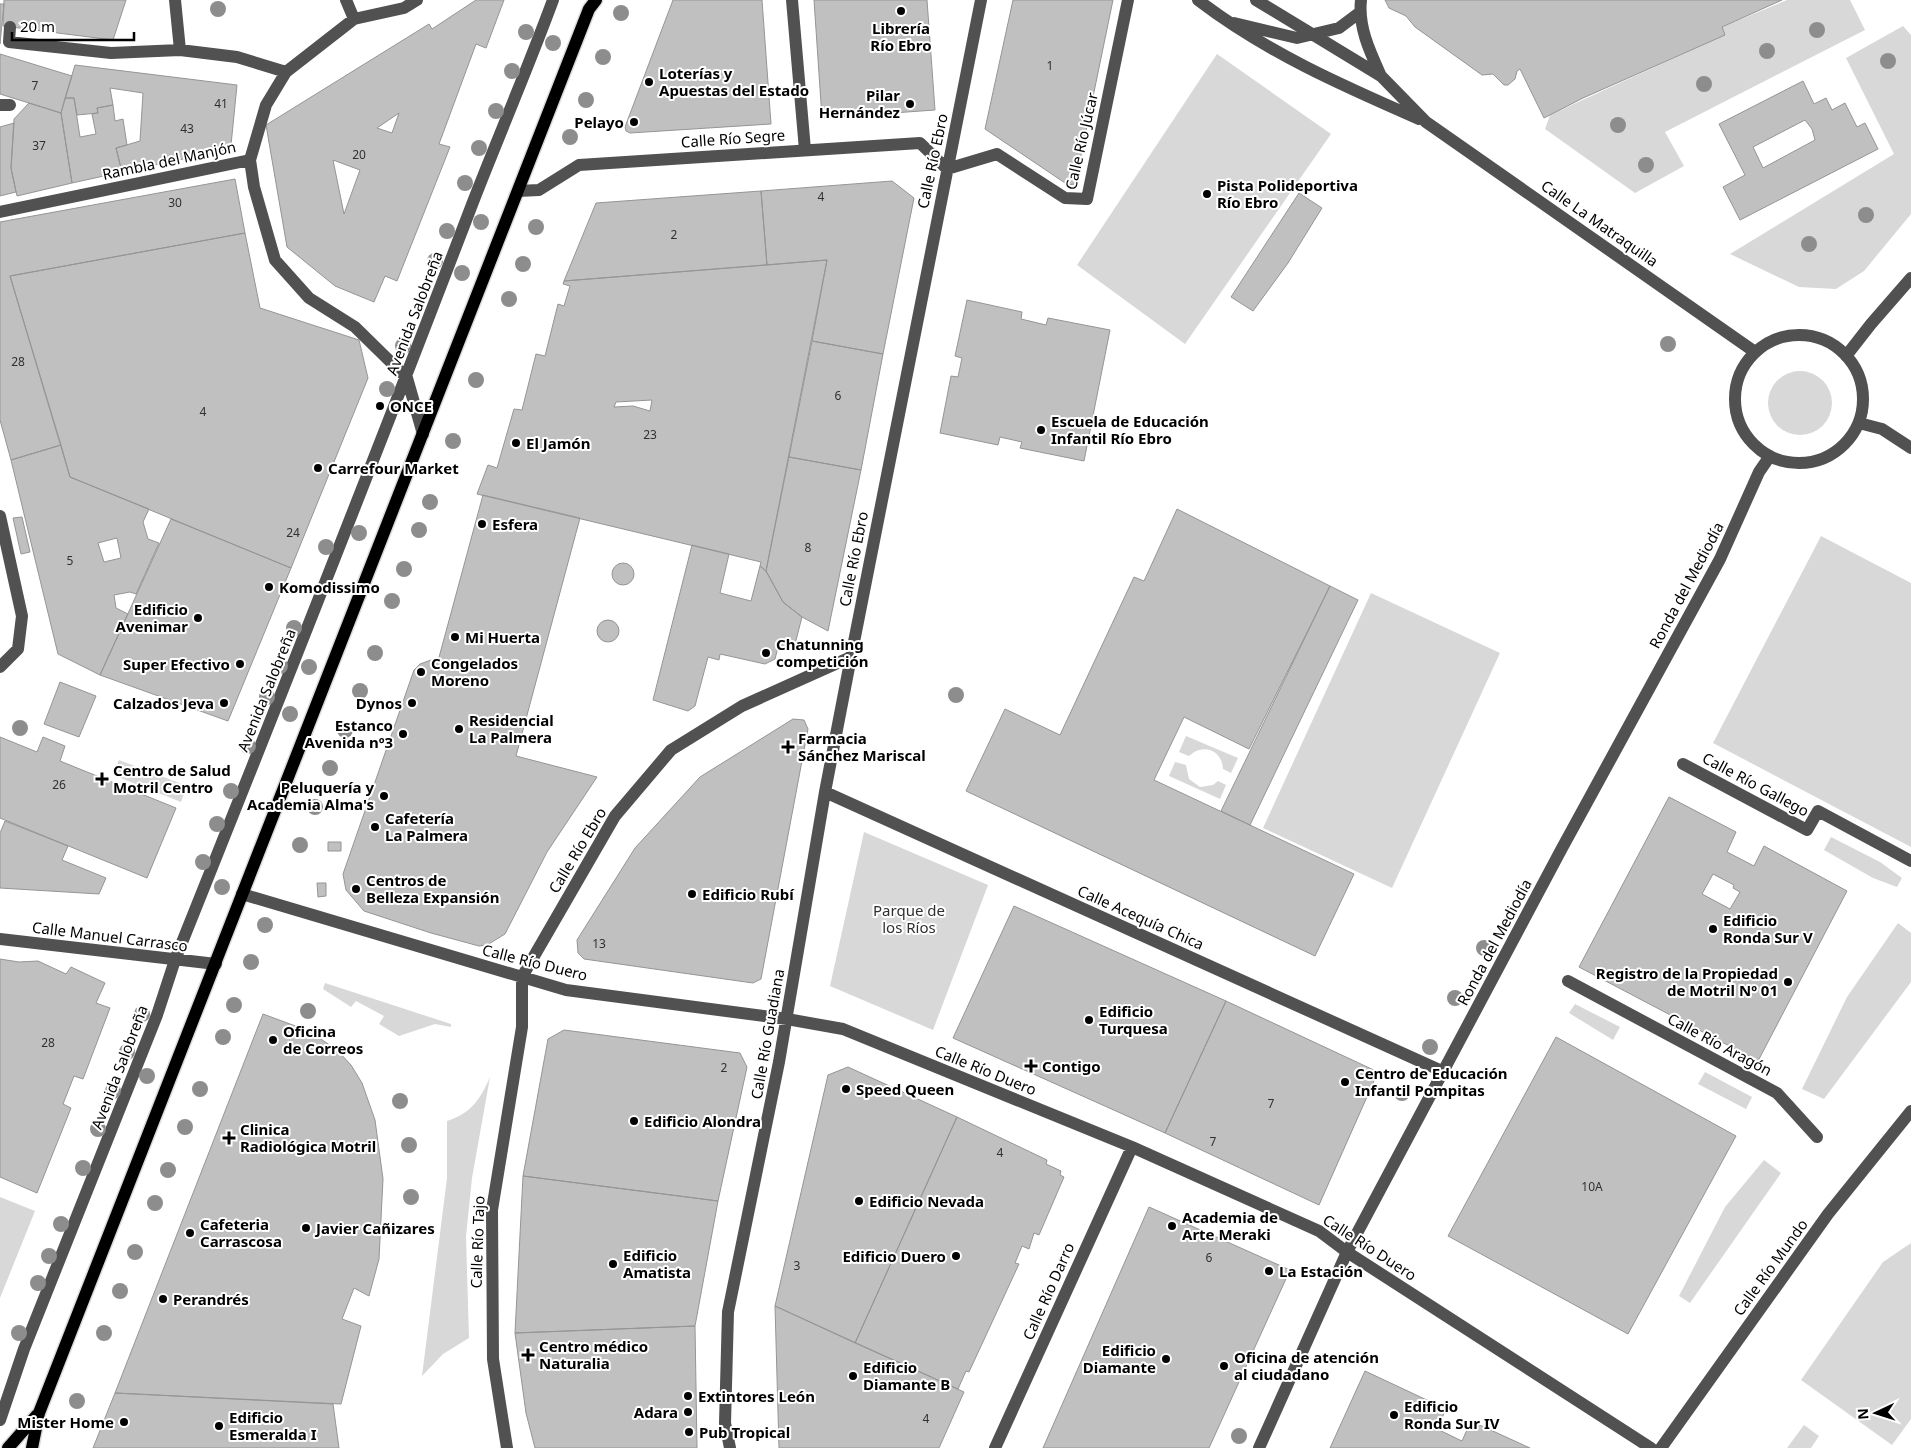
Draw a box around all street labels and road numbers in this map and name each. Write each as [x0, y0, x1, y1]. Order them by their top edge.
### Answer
street label: Calle Río Júcar [1060, 90, 1102, 192]
street label: Calle Río Ebro [912, 112, 952, 210]
street label: Calle Río Segre [680, 124, 786, 152]
street label: Rambla del Manjón [100, 136, 238, 184]
street label: Calle La Matraquilla [1538, 175, 1662, 271]
street label: Avenida Salobreña [381, 248, 447, 378]
street label: Calle Río Ebro [834, 510, 872, 608]
street label: Ronda del Mediodía [1644, 518, 1728, 652]
street label: Avenida Salobreña [232, 625, 300, 755]
street label: Calle Río Gallego [1699, 747, 1813, 821]
street label: Calle Río Ebro [544, 803, 610, 897]
street label: Ronda del Mediodía [1452, 875, 1536, 1009]
street label: Calle Acequía Chica [1075, 880, 1207, 954]
street label: Calle Manuel Carrasco [31, 917, 189, 955]
street label: Calle Río Duero [480, 939, 590, 985]
street label: Calle Río Guadiana [746, 967, 788, 1101]
street label: Avenida Salobreña [86, 1002, 152, 1132]
street label: Calle Río Aragón [1664, 1008, 1776, 1080]
street label: Calle Río Duero [932, 1041, 1040, 1099]
street label: Calle Río Tajo [465, 1195, 489, 1289]
street label: Calle Río Duero [1319, 1209, 1421, 1285]
street label: Calle Río Mundo [1728, 1215, 1812, 1319]
street label: Calle Río Darro [1018, 1239, 1078, 1343]

